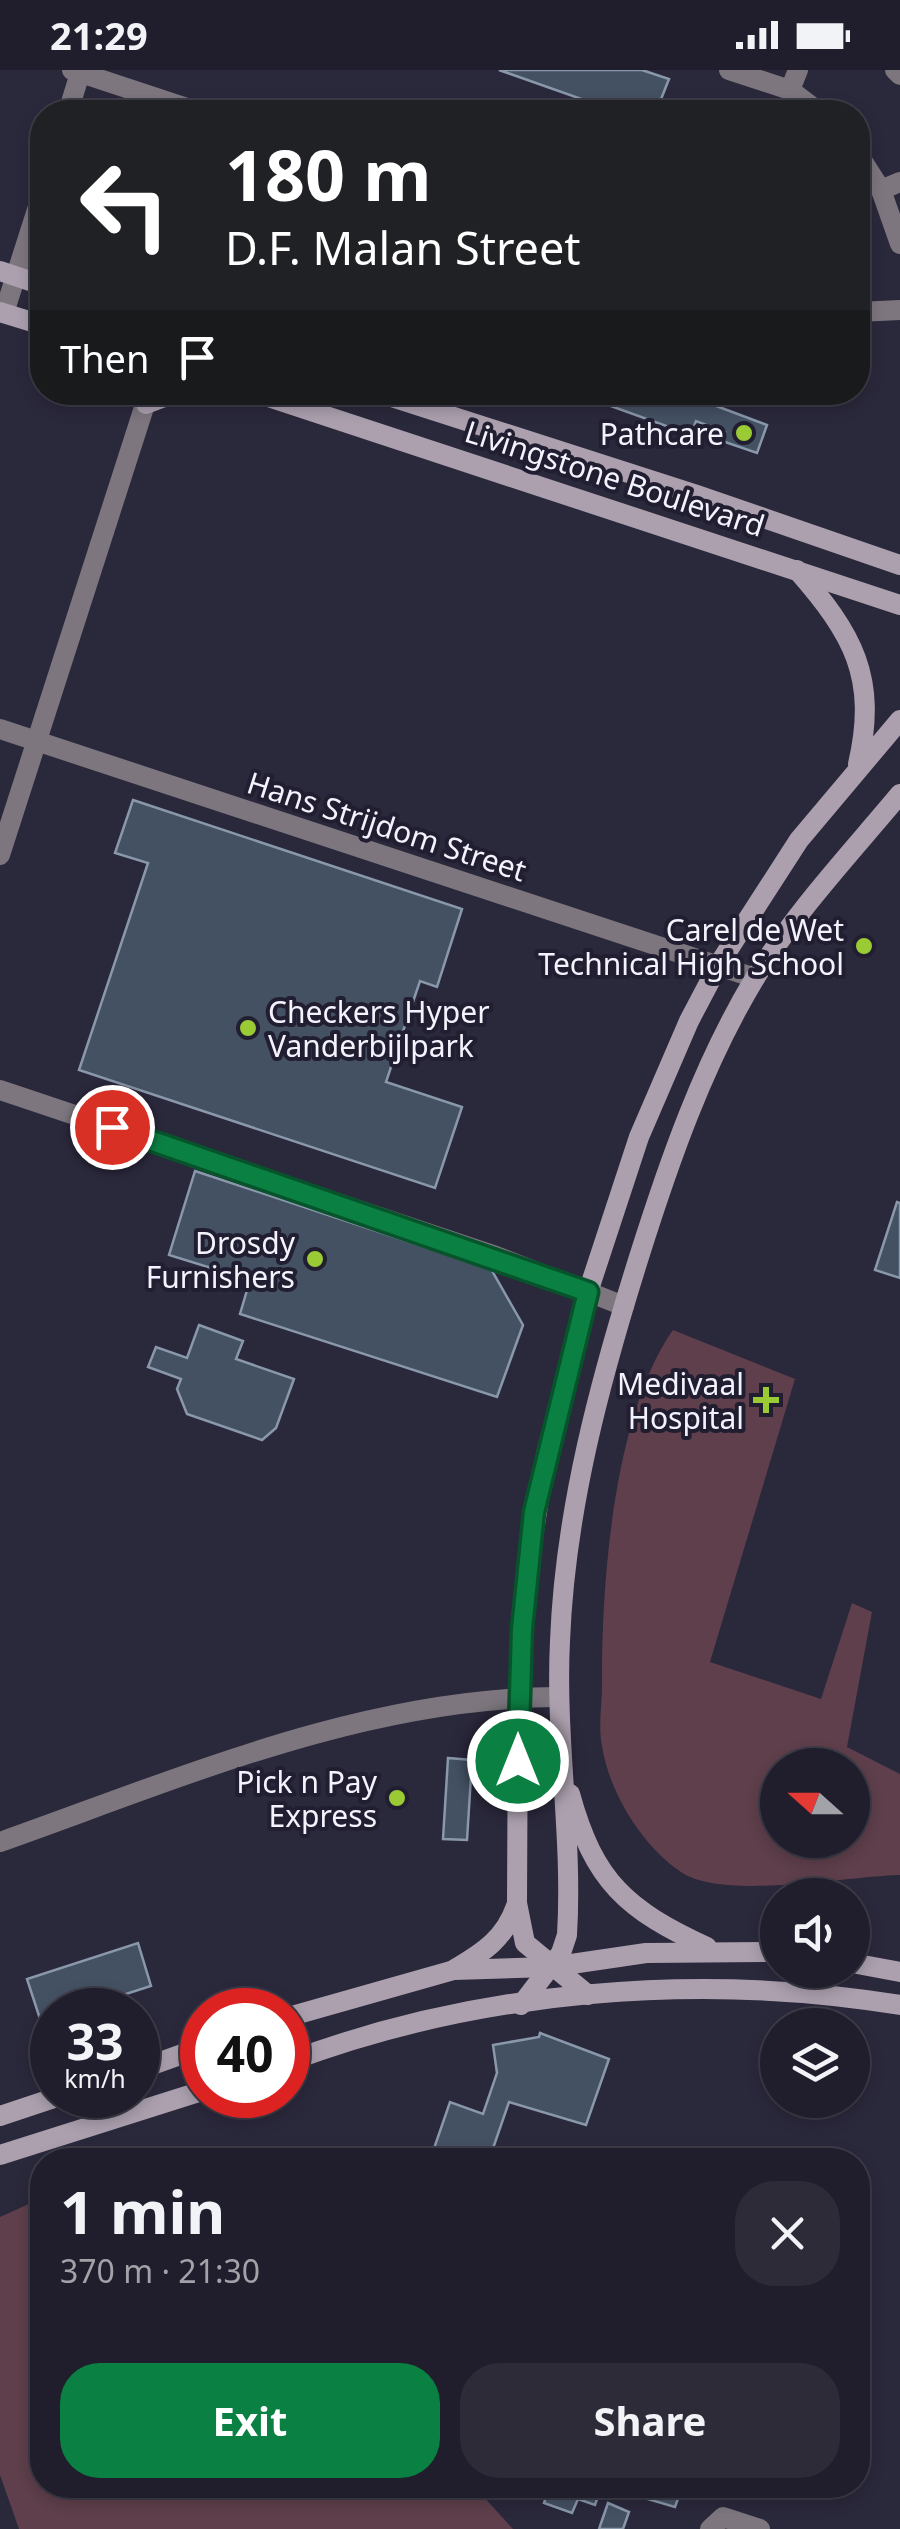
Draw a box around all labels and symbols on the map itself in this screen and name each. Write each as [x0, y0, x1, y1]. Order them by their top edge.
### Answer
street label: Livingstone Boulevard [460, 410, 770, 546]
place label: Pathcare [600, 413, 724, 454]
marker: Pathcare [733, 422, 755, 444]
street label: Hans Strijdom Street [242, 762, 532, 891]
place label: Carel de Wet Technical High School [538, 909, 844, 984]
marker: Carel de Wet Technical High School [853, 935, 875, 957]
place label: Checkers Hyper Vanderbijlpark [268, 991, 490, 1066]
marker: Checkers Hyper Vanderbijlpark [237, 1017, 259, 1039]
pin [70, 1085, 155, 1170]
place label: Drosdy Furnishers [146, 1222, 296, 1297]
marker: Drosdy Furnishers [304, 1248, 326, 1270]
place label: Medivaal Hospital [617, 1363, 744, 1438]
marker: Medivaal Hospital [753, 1387, 779, 1413]
position arrow [466, 1709, 570, 1813]
north arrow [760, 1748, 870, 1858]
place label: Pick n Pay Express [236, 1761, 378, 1836]
marker: Pick n Pay Express [386, 1787, 408, 1809]
speed limit sign: 40 [180, 1988, 310, 2118]

